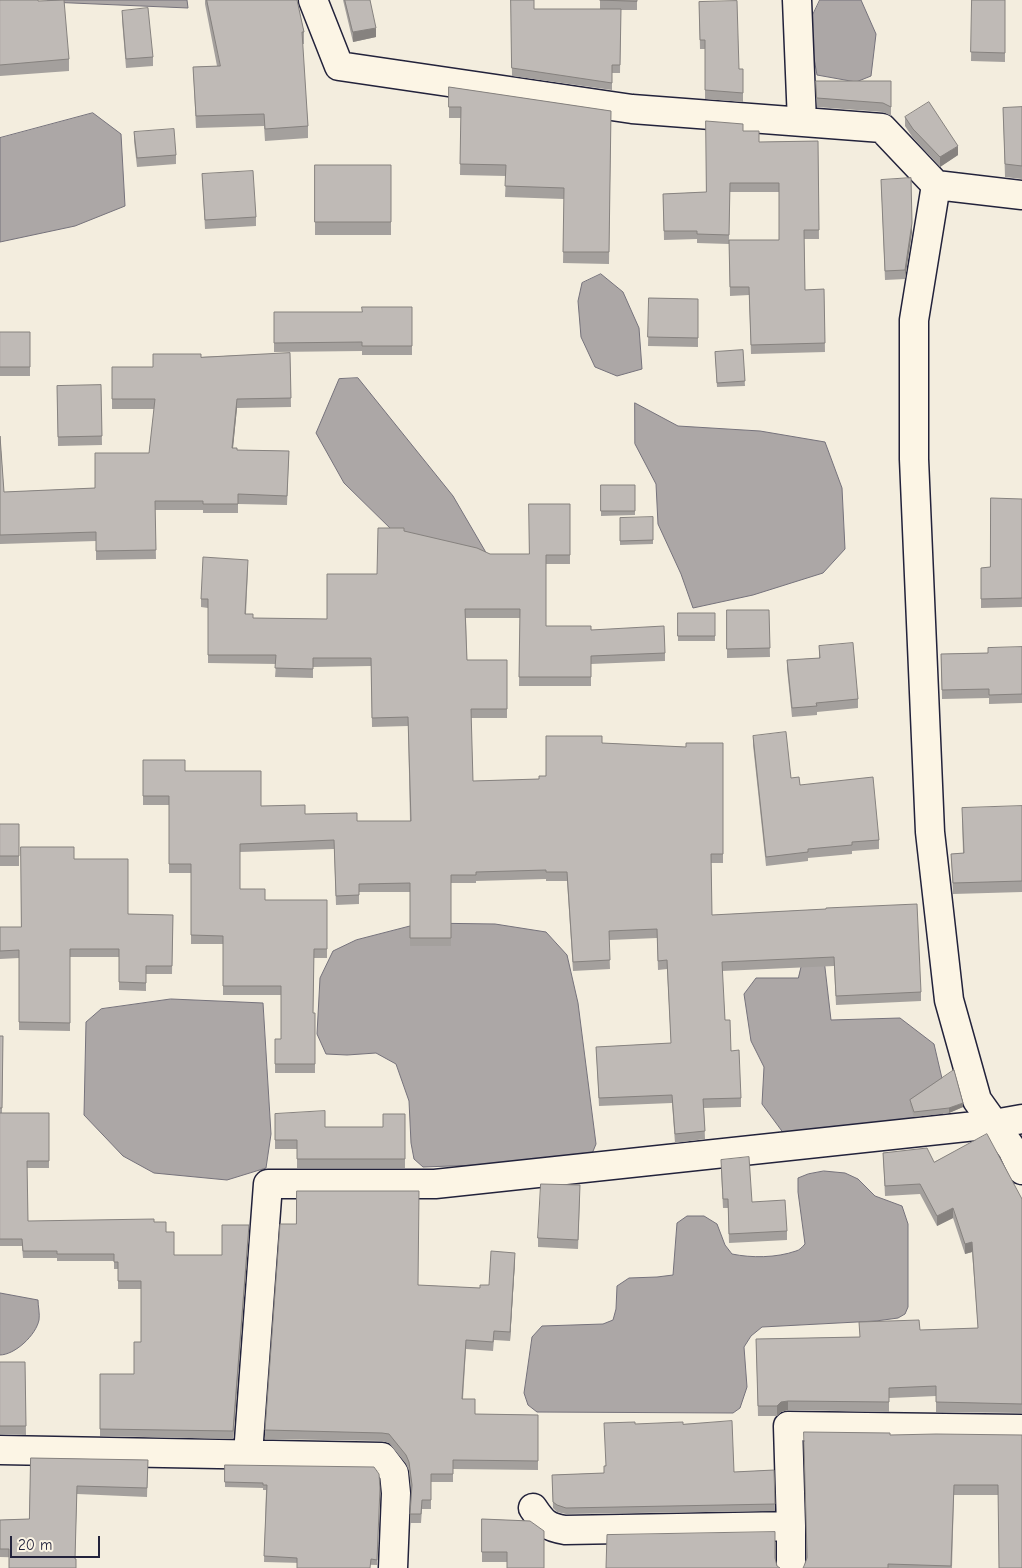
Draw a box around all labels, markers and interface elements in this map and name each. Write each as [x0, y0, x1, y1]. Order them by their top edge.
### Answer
scale bar [12, 1526, 102, 1558]
text: 20 m [18, 1536, 52, 1554]

